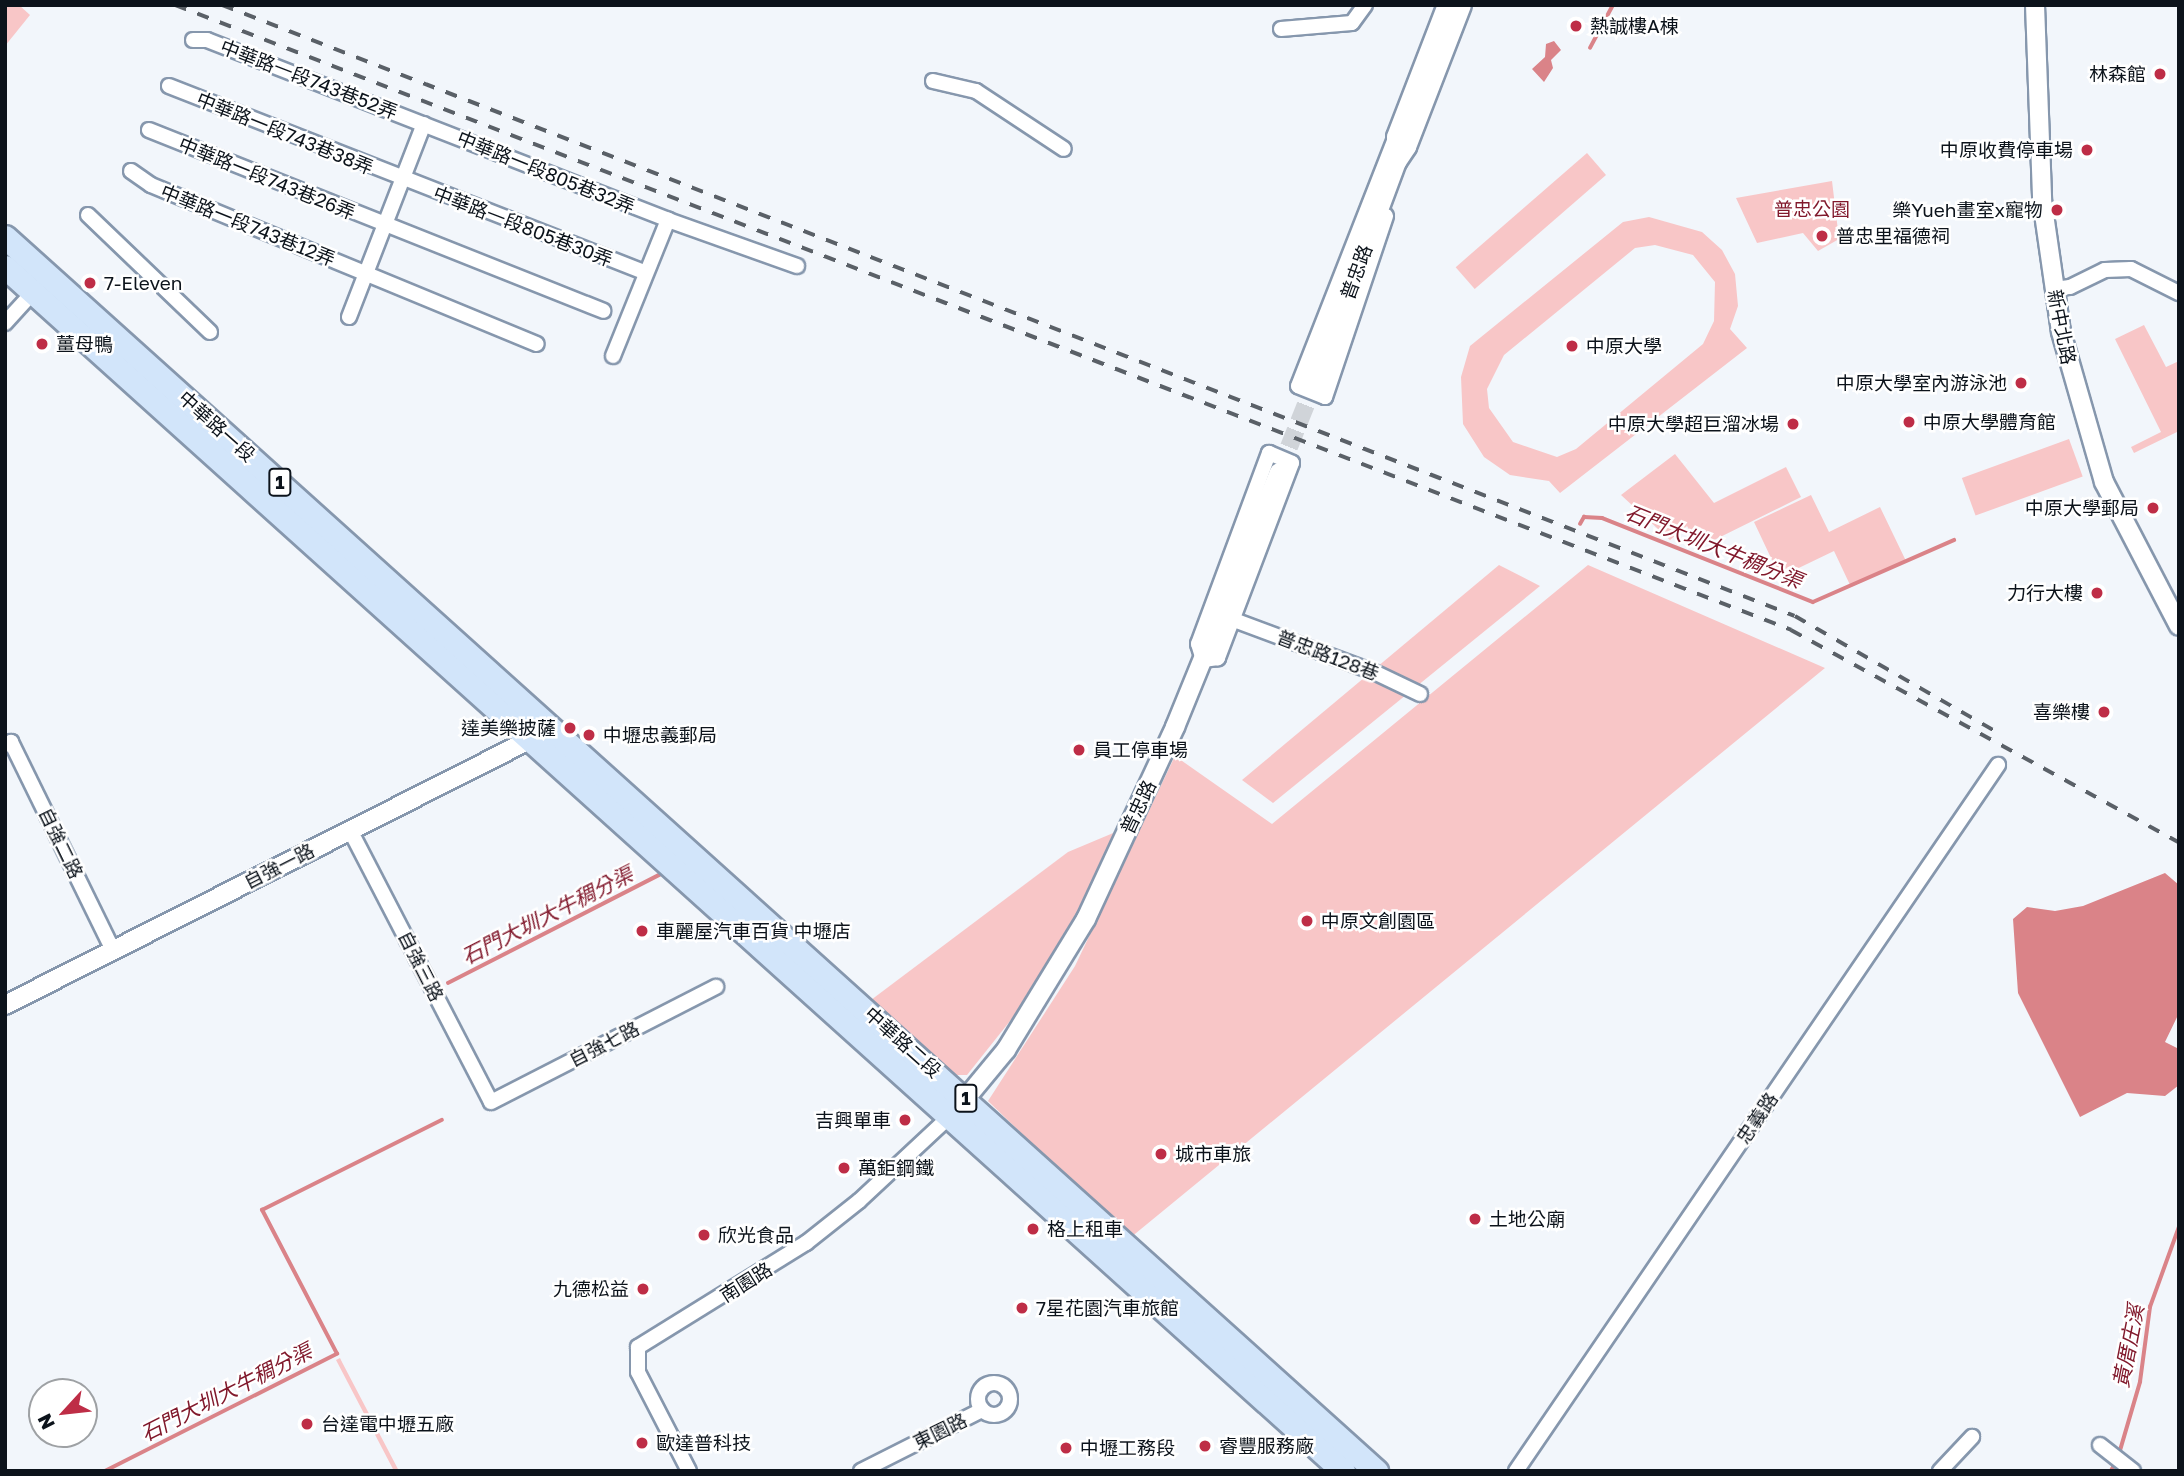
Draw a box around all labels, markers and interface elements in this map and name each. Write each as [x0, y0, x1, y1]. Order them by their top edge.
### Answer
place label: 熱誠樓A棟 [1590, 15, 1679, 37]
marker: 熱誠樓A棟 [1568, 18, 1584, 34]
street label: 中華路一段743巷52弄 [217, 35, 401, 123]
place label: 林森館 [2089, 63, 2146, 85]
marker: 林森館 [2152, 66, 2168, 82]
street label: 中華路一段743巷38弄 [193, 87, 377, 179]
street label: 中華路一段805巷32弄 [454, 126, 638, 218]
street label: 中華路一段743巷26弄 [175, 132, 359, 224]
place label: 中原收費停車場 [1940, 139, 2073, 161]
marker: 中原收費停車場 [2079, 142, 2095, 158]
street label: 中華路一段743巷12弄 [157, 180, 339, 270]
street label: 中華路一段805巷30弄 [430, 181, 616, 271]
park label: 普忠公園 [1774, 198, 1850, 220]
place label: 樂Yueh畫室x寵物 [1892, 199, 2043, 221]
marker: 樂Yueh畫室x寵物 [2049, 202, 2065, 218]
place label: 普忠里福德祠 [1836, 225, 1950, 247]
marker: 普忠里福德祠 [1814, 228, 1830, 244]
street label: 普忠路 [1336, 241, 1376, 303]
place label: 7-Eleven [104, 272, 182, 294]
marker: 7-Eleven [82, 275, 98, 291]
street label: 新中北路 [2044, 288, 2080, 366]
place label: 薑母鴨 [56, 333, 113, 355]
place label: 中原大學 [1586, 335, 1662, 357]
marker: 薑母鴨 [34, 336, 50, 352]
marker: 中原大學 [1564, 338, 1580, 354]
place label: 中原大學室內游泳池 [1836, 372, 2007, 394]
marker: 中原大學室內游泳池 [2013, 375, 2029, 391]
street label: 中華路一段 [174, 386, 260, 466]
place label: 中原大學體育館 [1923, 411, 2056, 433]
place label: 中原大學超巨溜冰場 [1608, 413, 1779, 435]
marker: 中原大學體育館 [1901, 414, 1917, 430]
marker: 中原大學超巨溜冰場 [1785, 416, 1801, 432]
road number: 1 [268, 468, 292, 496]
place label: 中原大學郵局 [2025, 497, 2139, 519]
water label: 石門大圳大牛稠分渠 [1622, 499, 1806, 593]
marker: 中原大學郵局 [2145, 500, 2161, 516]
place label: 力行大樓 [2007, 582, 2083, 604]
marker: 力行大樓 [2089, 585, 2105, 601]
street label: 普忠路128巷 [1274, 625, 1382, 685]
place label: 喜樂樓 [2033, 701, 2090, 723]
marker: 喜樂樓 [2096, 704, 2112, 720]
place label: 達美樂披薩 [461, 717, 556, 739]
marker: 達美樂披薩 [562, 720, 578, 736]
place label: 中壢忠義郵局 [603, 724, 717, 746]
marker: 中壢忠義郵局 [581, 727, 597, 743]
place label: 員工停車場 [1093, 739, 1188, 761]
marker: 員工停車場 [1071, 742, 1087, 758]
street label: 普忠路 [1116, 776, 1160, 838]
street label: 自強二路 [34, 804, 88, 882]
street label: 自強一路 [240, 839, 318, 893]
water label: 石門大圳大牛稠分渠 [457, 861, 637, 969]
place label: 中原文創園區 [1321, 910, 1435, 932]
marker: 中原文創園區 [1299, 913, 1315, 929]
place label: 車麗屋汽車百貨 中壢店 [656, 920, 851, 942]
marker: 車麗屋汽車百貨 中壢店 [634, 923, 650, 939]
street label: 自強三路 [394, 927, 448, 1005]
street label: 中華路二段 [860, 1002, 946, 1082]
street label: 自強七路 [565, 1017, 643, 1071]
road number: 1 [954, 1084, 978, 1112]
street label: 忠義路 [1732, 1088, 1782, 1148]
place label: 吉興單車 [815, 1109, 891, 1131]
marker: 吉興單車 [897, 1112, 913, 1128]
place label: 城市車旅 [1175, 1143, 1251, 1165]
marker: 城市車旅 [1153, 1146, 1169, 1162]
place label: 萬鉅鋼鐵 [858, 1157, 934, 1179]
marker: 萬鉅鋼鐵 [836, 1160, 852, 1176]
place label: 土地公廟 [1489, 1208, 1565, 1230]
marker: 土地公廟 [1467, 1211, 1483, 1227]
place label: 格上租車 [1047, 1218, 1123, 1240]
marker: 格上租車 [1025, 1221, 1041, 1237]
place label: 欣光食品 [718, 1224, 794, 1246]
marker: 欣光食品 [696, 1227, 712, 1243]
street label: 南園路 [716, 1257, 776, 1307]
place label: 九德松益 [553, 1278, 629, 1300]
marker: 九德松益 [635, 1281, 651, 1297]
place label: 7星花園汽車旅館 [1036, 1297, 1179, 1319]
marker: 7星花園汽車旅館 [1014, 1300, 1030, 1316]
water label: 黃厝庄溪 [2108, 1302, 2148, 1390]
water label: 石門大圳大牛稠分渠 [136, 1338, 316, 1446]
north arrow [28, 1378, 98, 1448]
street label: 東園路 [909, 1408, 971, 1454]
text: N [32, 1410, 59, 1434]
place label: 台達電中壢五廠 [321, 1413, 454, 1435]
marker: 台達電中壢五廠 [299, 1416, 315, 1432]
place label: 歐達普科技 [656, 1432, 751, 1454]
marker: 歐達普科技 [634, 1435, 650, 1451]
place label: 睿豐服務廠 [1219, 1435, 1314, 1457]
place label: 中壢工務段 [1080, 1437, 1175, 1459]
marker: 睿豐服務廠 [1197, 1438, 1213, 1454]
marker: 中壢工務段 [1058, 1440, 1074, 1456]

